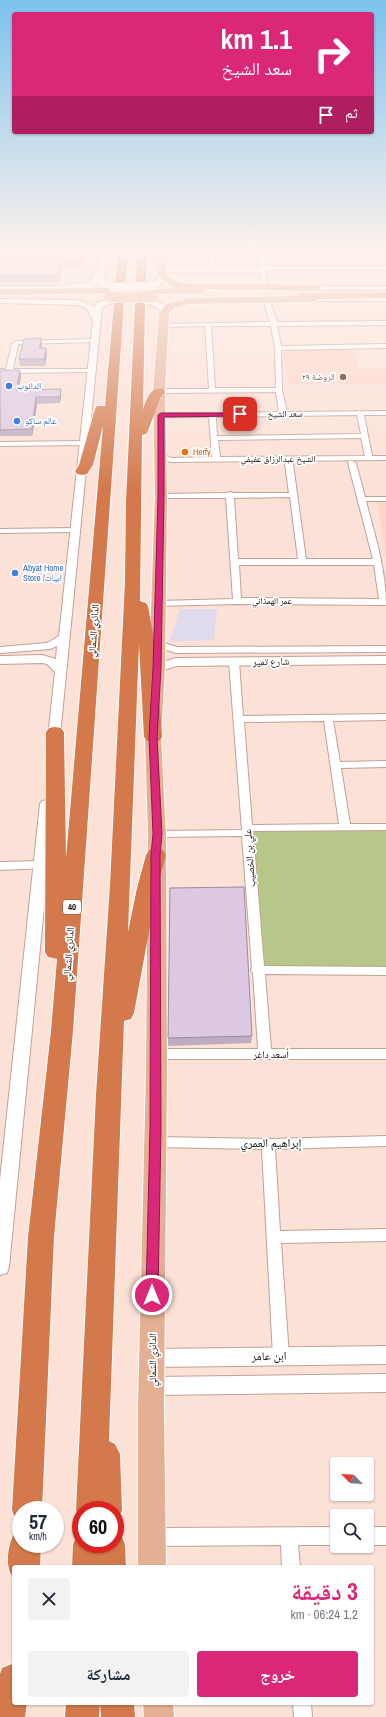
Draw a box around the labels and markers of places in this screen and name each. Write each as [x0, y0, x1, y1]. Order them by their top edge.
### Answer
place label: الروضة ٢٩ [302, 371, 335, 383]
marker: الروضة ٢٩ [338, 372, 348, 382]
place label: الدانوب [17, 380, 41, 392]
marker: الدانوب [4, 381, 14, 391]
pin [223, 397, 257, 431]
place label: عالم ساكو [25, 415, 57, 427]
marker: عالم ساكو [12, 416, 22, 426]
place label: Herfy [193, 446, 211, 458]
marker: Herfy [180, 447, 190, 457]
place label: Abyat Home Store /ابيات [22, 562, 64, 584]
marker: Abyat Home Store /ابيات [10, 568, 20, 578]

